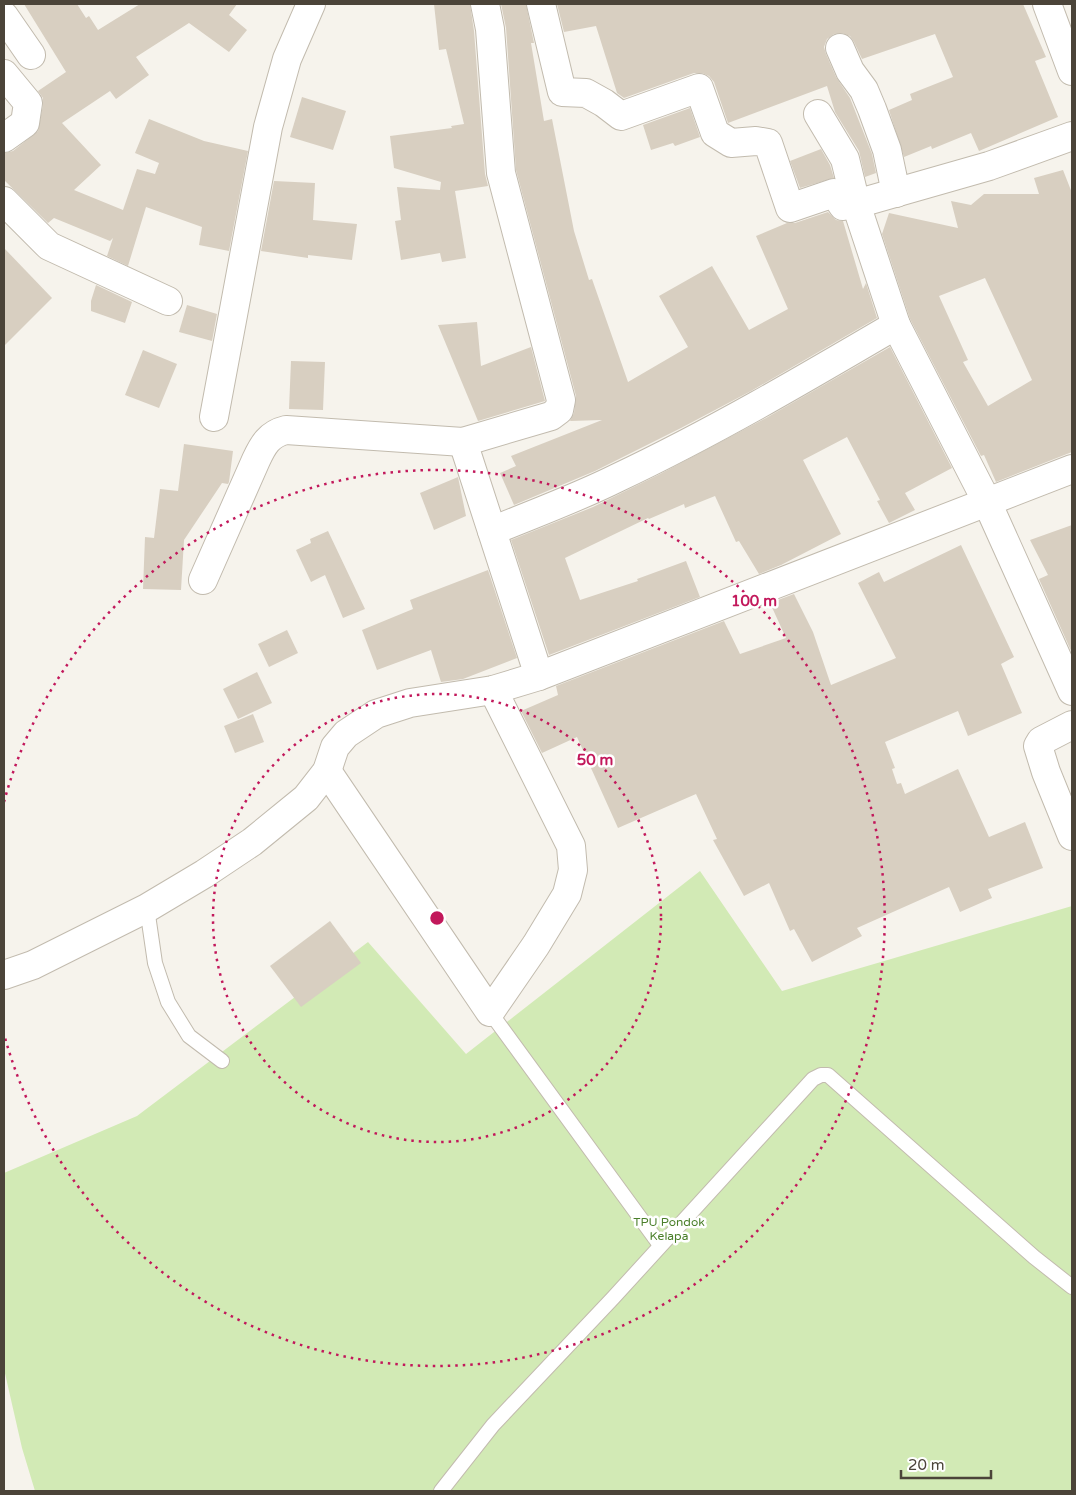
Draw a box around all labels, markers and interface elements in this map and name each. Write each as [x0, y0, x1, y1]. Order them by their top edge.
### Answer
text: 100 m [731, 592, 777, 610]
text: 50 m [577, 751, 613, 769]
centre of rings [428, 909, 446, 927]
park label: TPU Pondok Kelapa [633, 1215, 705, 1243]
scale bar [901, 1448, 991, 1480]
text: 20 m [908, 1456, 945, 1474]

